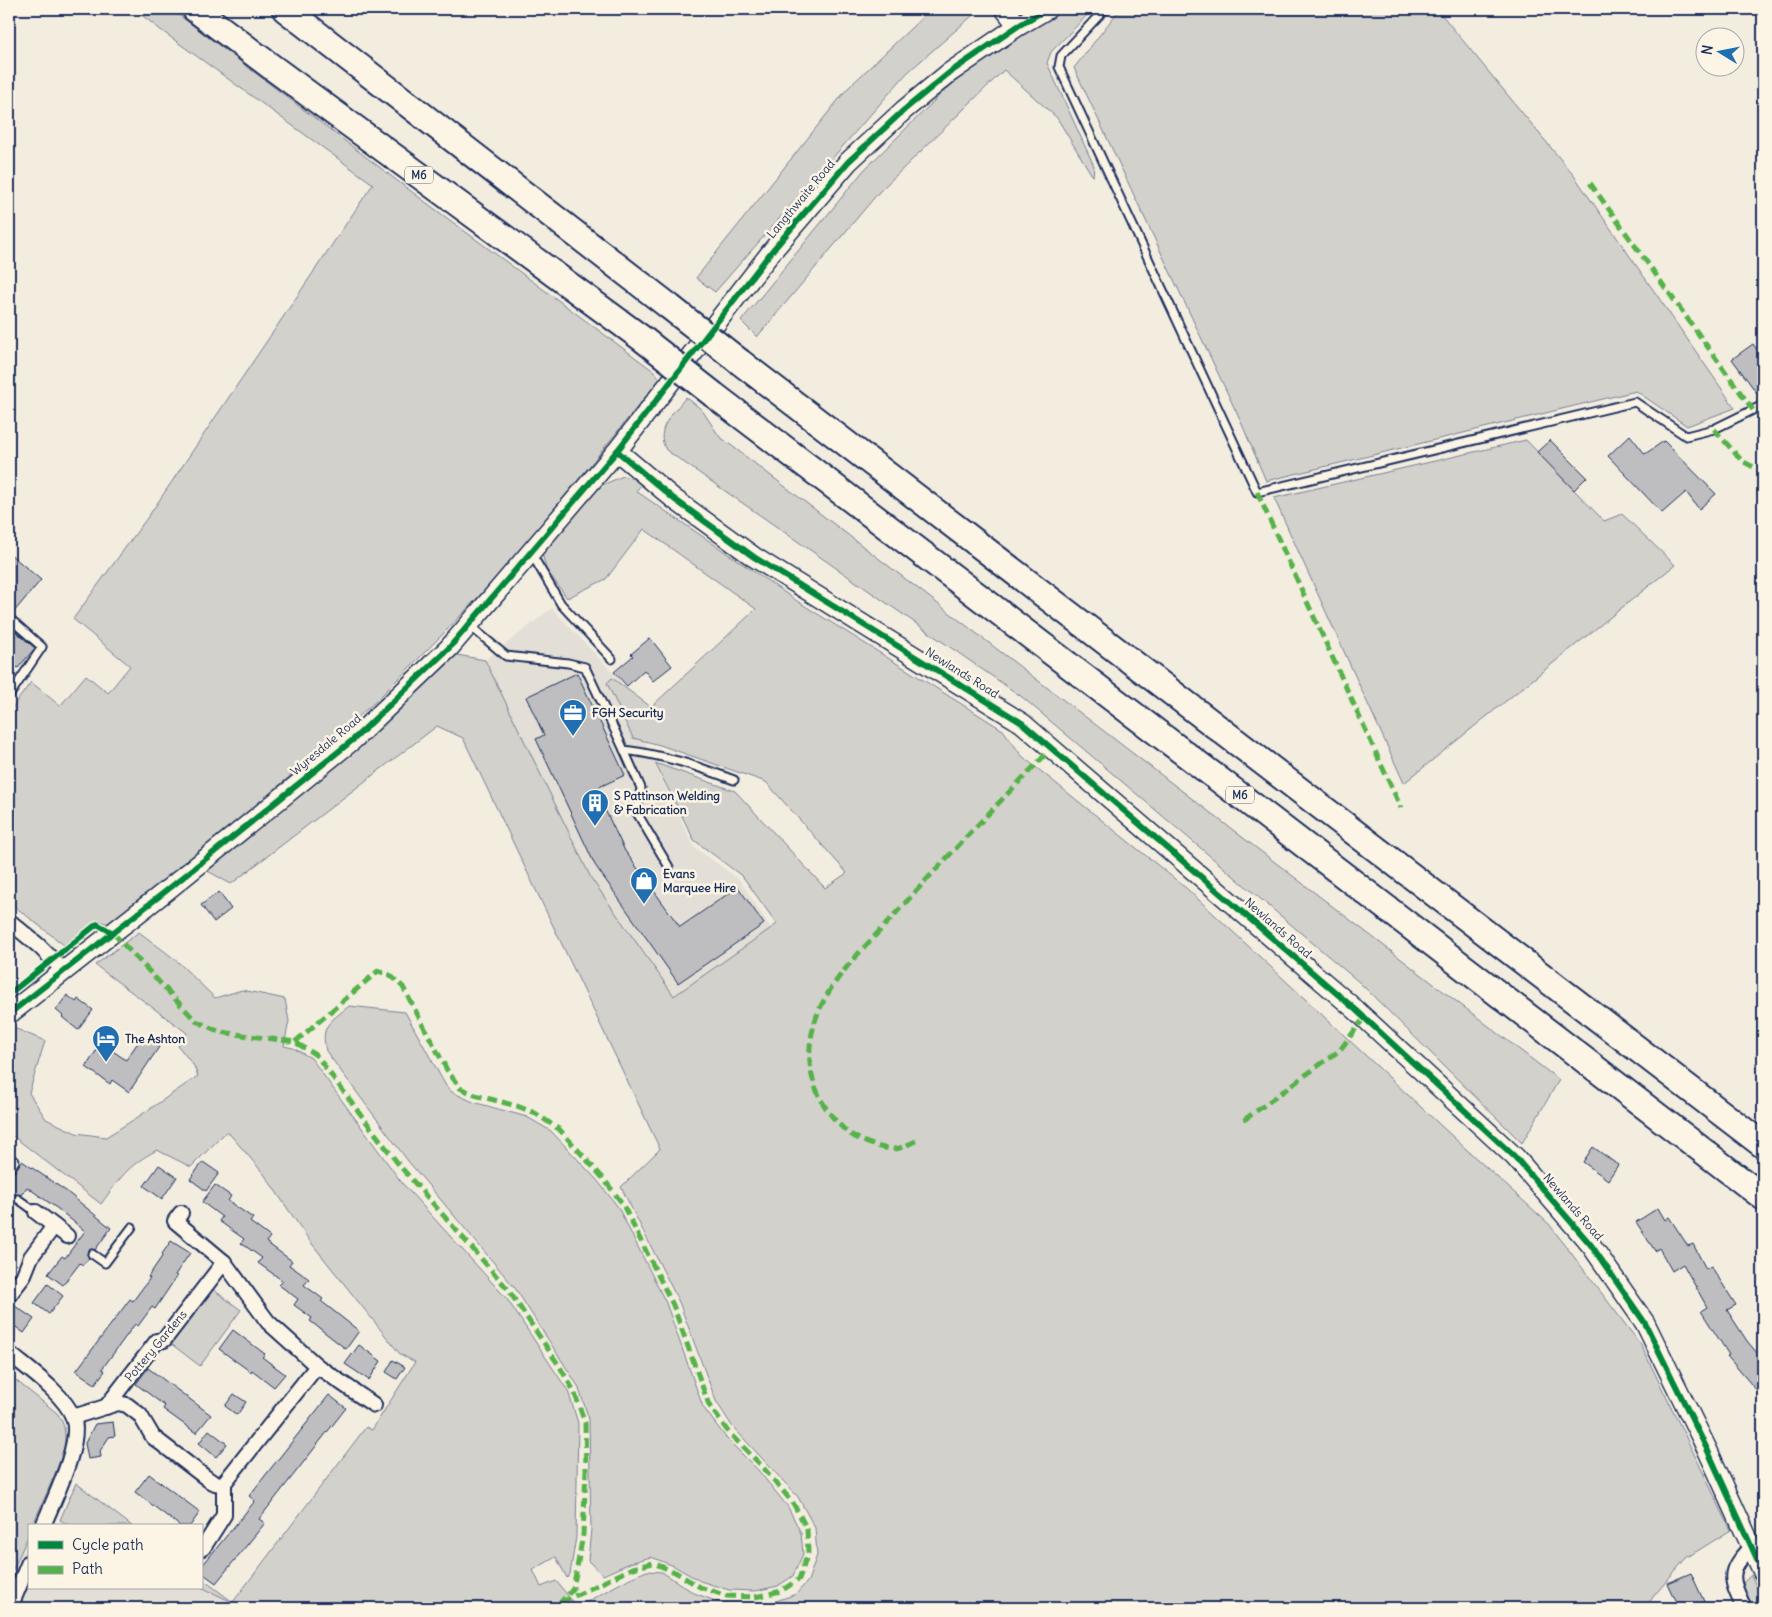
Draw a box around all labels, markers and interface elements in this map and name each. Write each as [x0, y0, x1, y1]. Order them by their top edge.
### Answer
north arrow [1694, 28, 1744, 78]
text: N [1697, 43, 1717, 56]
street label: Langthwaite Road [763, 156, 838, 241]
road number: M6 [405, 166, 433, 184]
street label: Newlands Road [923, 644, 1002, 701]
office icon: FGH Security [558, 698, 588, 737]
place label: FGH Security [592, 705, 664, 721]
street label: Wyresdale Road [287, 711, 364, 779]
road number: M6 [1226, 786, 1254, 804]
building icon: S Pattinson Welding & Fabrication [580, 788, 610, 827]
place label: S Pattinson Welding & Fabrication [614, 788, 720, 817]
shop icon: Evans Marquee Hire [629, 866, 659, 905]
place label: Evans Marquee Hire [663, 866, 736, 896]
street label: Newlands Road [1242, 894, 1315, 961]
hotel icon: The Ashton [91, 1024, 121, 1063]
place label: The Ashton [125, 1031, 185, 1046]
street label: Newlands Road [1540, 1170, 1607, 1243]
street label: Pottery Gardens [121, 1307, 190, 1384]
legend [28, 1524, 202, 1590]
text: Cycle path [72, 1535, 144, 1554]
text: Path [72, 1559, 103, 1578]

